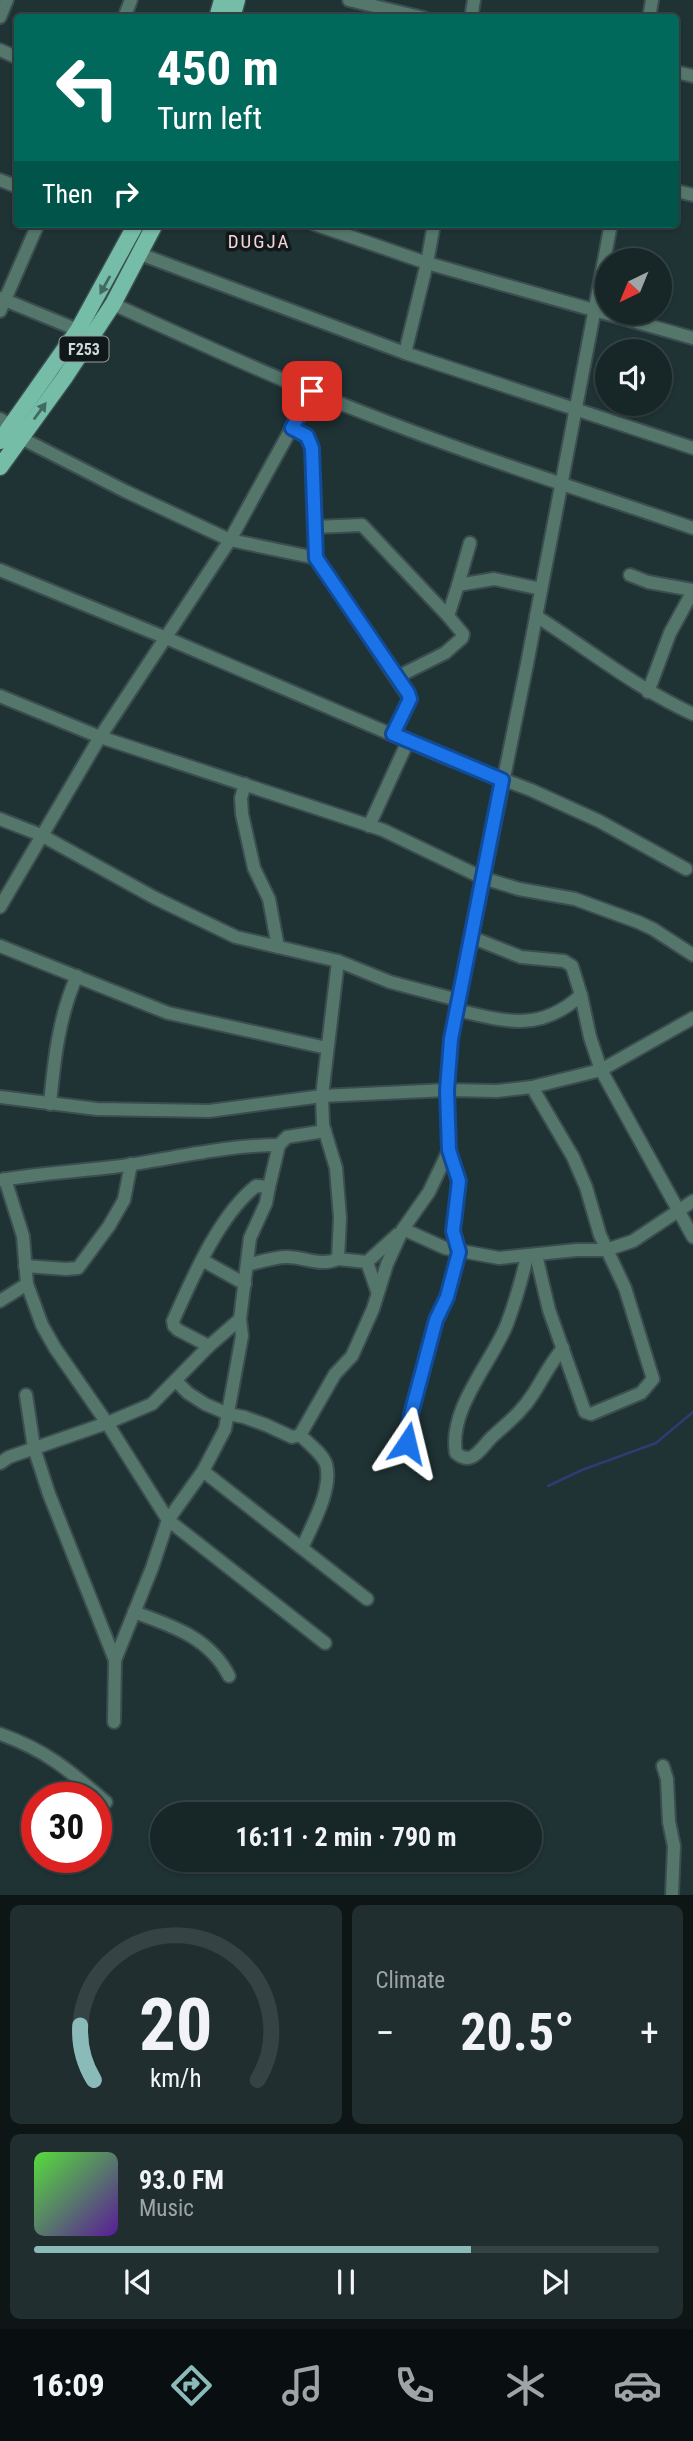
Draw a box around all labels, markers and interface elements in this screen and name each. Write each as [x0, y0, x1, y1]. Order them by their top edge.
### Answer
text: 450 m [157, 40, 279, 97]
icon: left [42, 42, 133, 133]
text: Turn left [157, 99, 262, 137]
icon: right [107, 175, 145, 213]
text: Then [42, 179, 93, 209]
district label: DUGJA [228, 230, 290, 253]
north arrow [595, 248, 672, 326]
map controls [595, 248, 672, 416]
one-way arrow [99, 275, 111, 294]
road number: F253 [60, 336, 108, 362]
button: sound [595, 339, 672, 416]
pin [282, 361, 342, 421]
icon: arrive [293, 372, 331, 410]
one-way arrow [33, 402, 47, 420]
position arrow [370, 1406, 444, 1480]
speed limit sign: 30 [21, 1782, 112, 1873]
text: 16:11 · 2 min · 790 m [236, 1822, 456, 1852]
text: Climate [376, 1967, 445, 1994]
text: 20 [139, 1983, 213, 2069]
text: 20.5° [460, 2002, 574, 2063]
text: − [376, 2011, 395, 2055]
text: + [640, 2011, 659, 2055]
text: km/h [150, 2064, 201, 2093]
text: 93.0 FM [139, 2165, 224, 2195]
text: Music [139, 2195, 194, 2222]
icon: previous [119, 2263, 157, 2301]
icon: pause [327, 2263, 365, 2301]
icon: next [536, 2263, 574, 2301]
icon: directions [167, 2361, 216, 2410]
icon: music [278, 2361, 327, 2410]
icon: phone [390, 2361, 439, 2410]
icon: climate [501, 2361, 550, 2410]
icon: car [613, 2361, 662, 2410]
text: 16:09 [31, 2366, 105, 2404]

